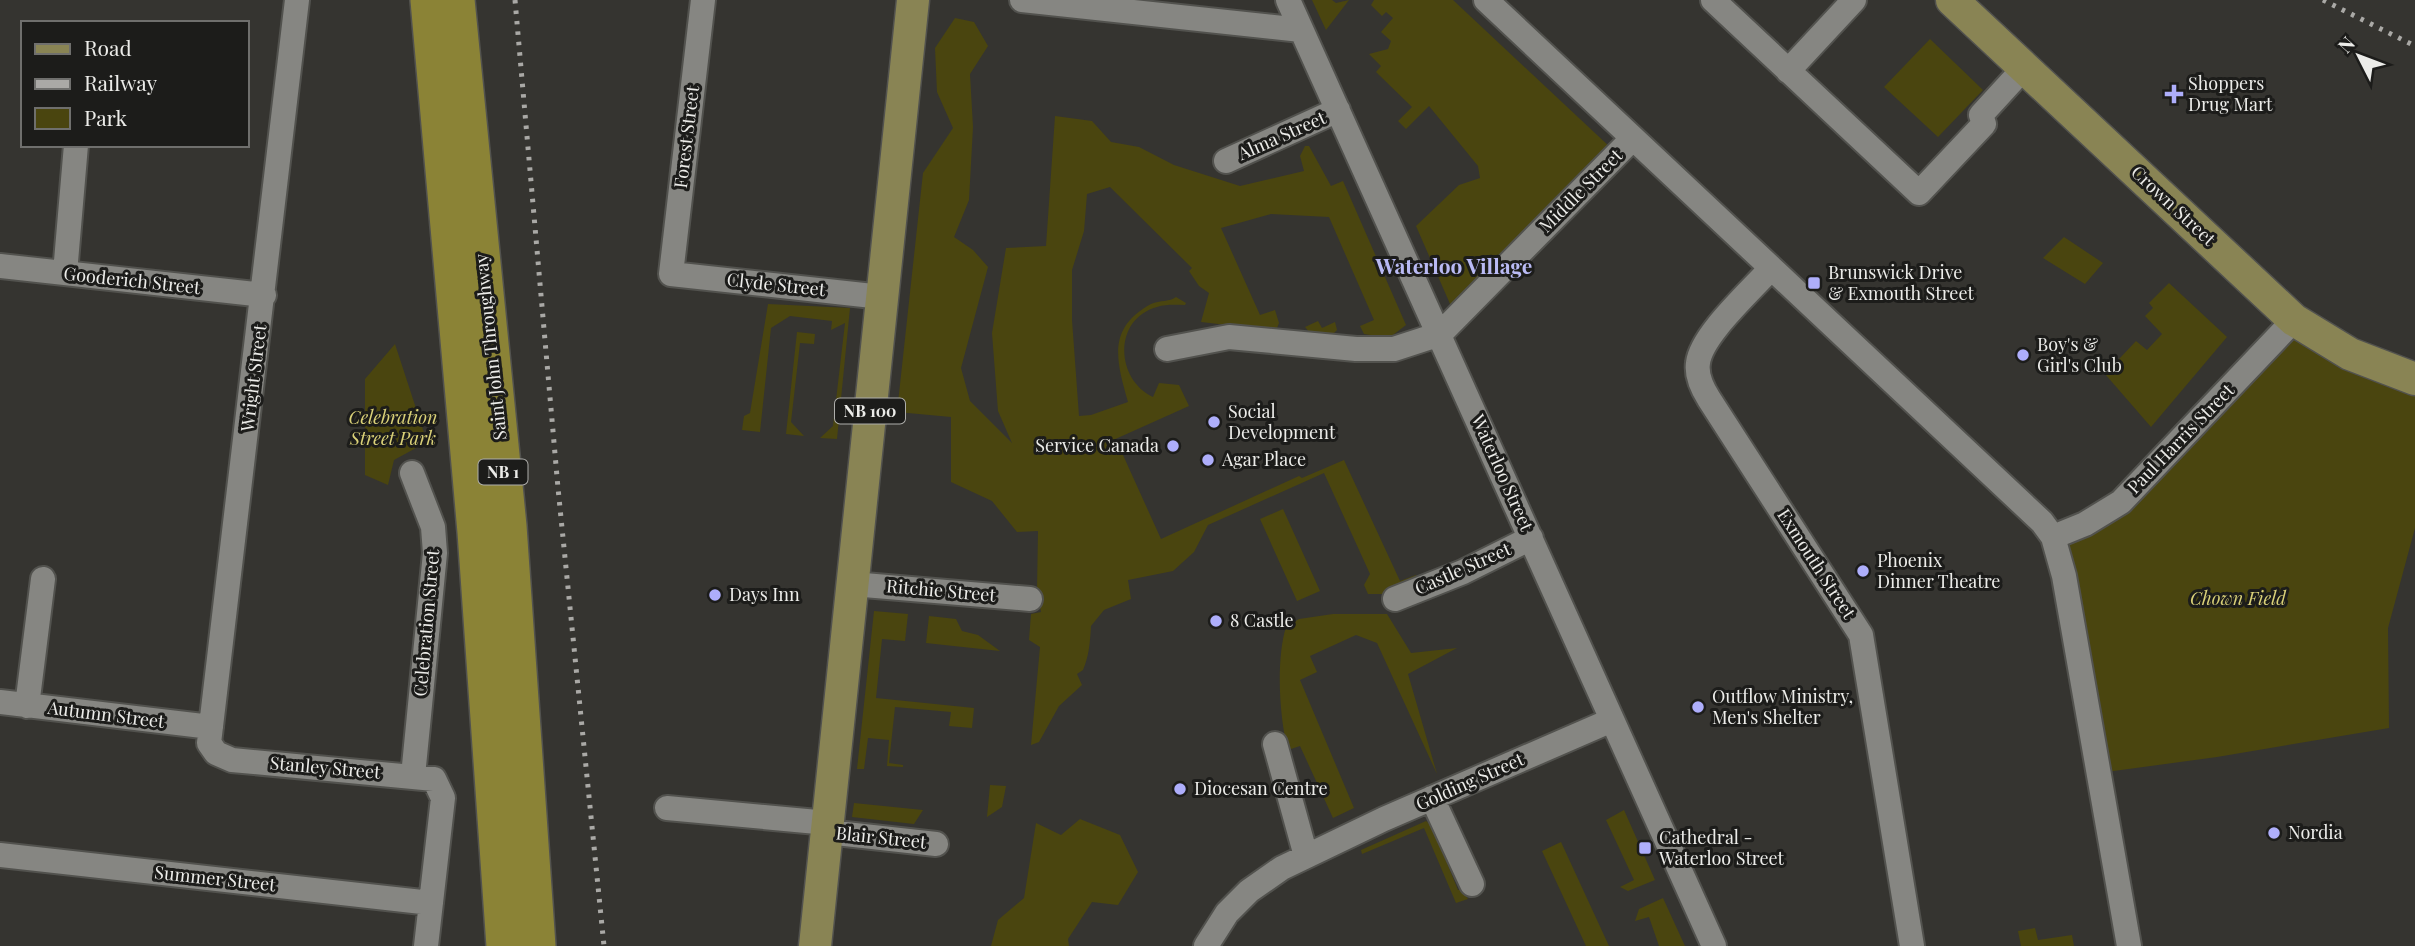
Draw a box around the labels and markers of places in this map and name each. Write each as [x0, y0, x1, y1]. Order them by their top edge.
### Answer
place label: Shoppers Drug Mart [2188, 71, 2273, 116]
marker: Shoppers Drug Mart [2166, 86, 2182, 102]
place label: Brunswick Drive & Exmouth Street [1828, 260, 1975, 305]
marker: Brunswick Drive & Exmouth Street [1806, 275, 1822, 291]
place label: Boy's & Girl's Club [2037, 332, 2122, 377]
marker: Boy's & Girl's Club [2015, 347, 2031, 363]
place label: Social Development [1228, 399, 1336, 444]
marker: Social Development [1206, 414, 1222, 430]
place label: Service Canada [1035, 433, 1159, 457]
marker: Service Canada [1165, 438, 1181, 454]
place label: Agar Place [1221, 447, 1306, 471]
marker: Agar Place [1200, 452, 1216, 468]
place label: Phoenix Dinner Theatre [1877, 548, 2000, 593]
marker: Phoenix Dinner Theatre [1855, 563, 1871, 579]
place label: Days Inn [729, 582, 800, 606]
marker: Days Inn [707, 587, 723, 603]
place label: 8 Castle [1230, 608, 1294, 632]
marker: 8 Castle [1208, 613, 1224, 629]
place label: Outflow Ministry, Men's Shelter [1712, 684, 1853, 729]
marker: Outflow Ministry, Men's Shelter [1690, 699, 1706, 715]
place label: Diocesan Centre [1194, 776, 1328, 800]
marker: Diocesan Centre [1172, 781, 1188, 797]
place label: Nordia [2288, 820, 2343, 844]
place label: Cathedral - Waterloo Street [1658, 825, 1785, 870]
marker: Nordia [2266, 825, 2282, 841]
marker: Cathedral - Waterloo Street [1637, 840, 1653, 856]

